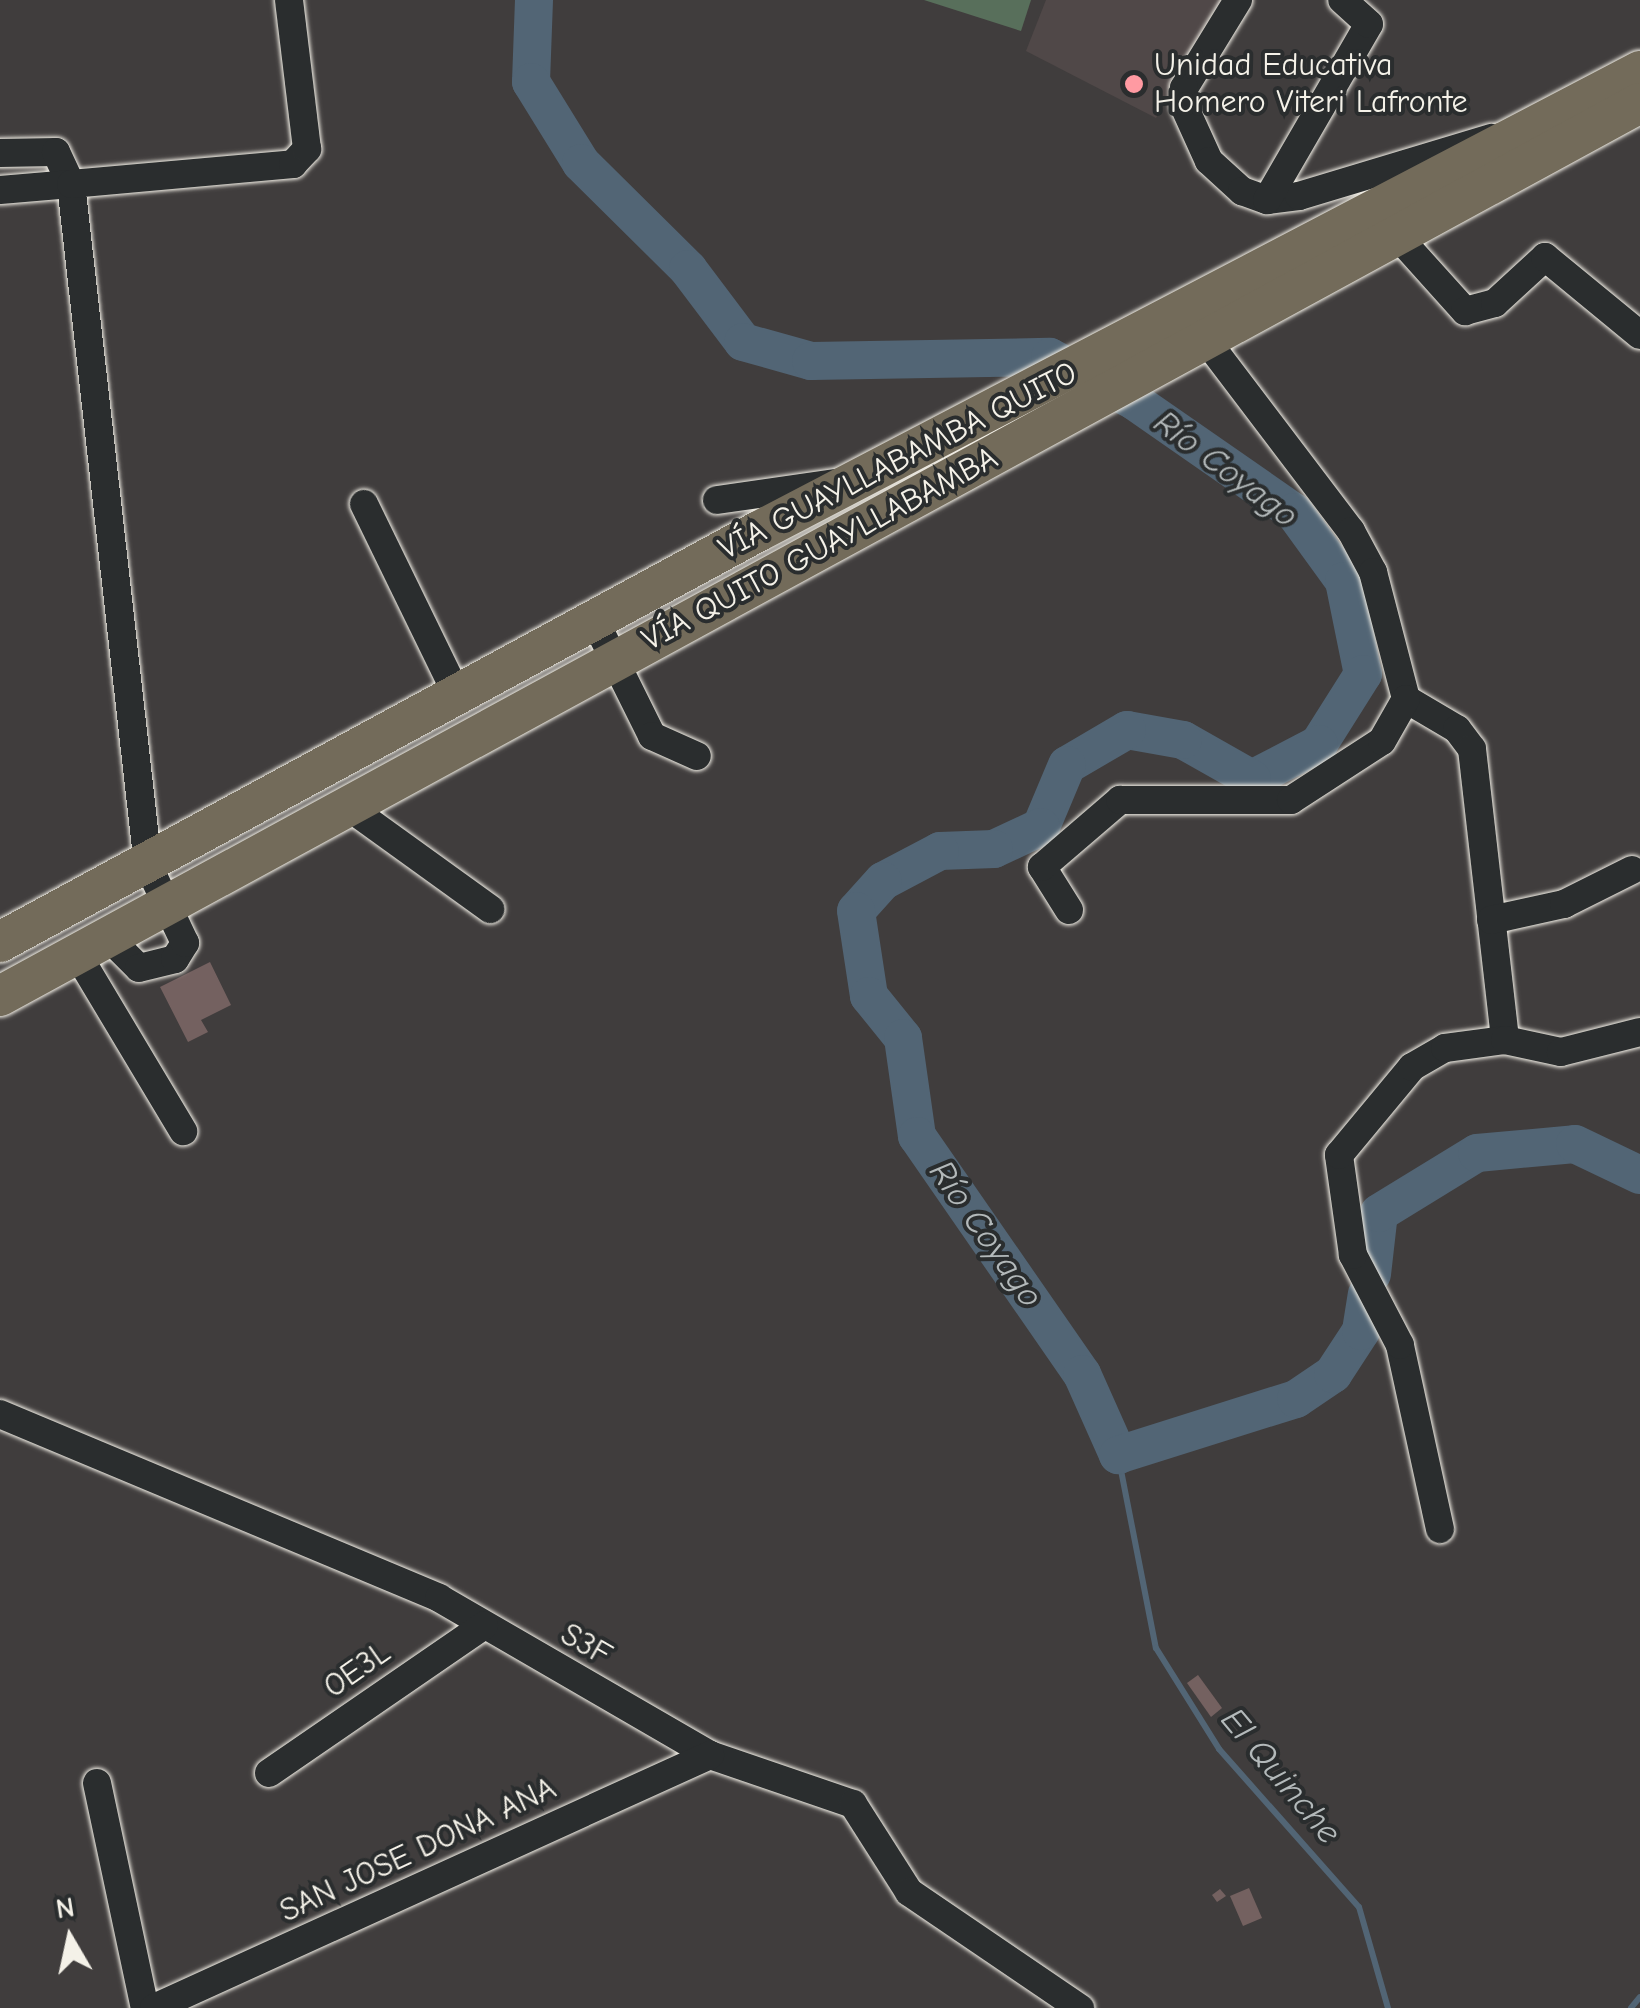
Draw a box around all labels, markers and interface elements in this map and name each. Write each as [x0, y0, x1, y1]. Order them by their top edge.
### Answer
place label: Unidad Educativa Homero Viteri Lafronte [1154, 47, 1468, 122]
marker: Unidad Educativa Homero Viteri Lafronte [1123, 73, 1145, 95]
street label: VÍA GUAYLLABAMBA QUITO [712, 354, 1084, 568]
water label: Río Coyago [1146, 401, 1306, 537]
street label: VÍA QUITO GUAYLLABAMBA [636, 439, 1004, 659]
water label: Río Coyago [920, 1153, 1052, 1315]
street label: S3F [554, 1615, 618, 1675]
street label: OE3L [316, 1634, 398, 1706]
water label: El Quinche [1212, 1700, 1350, 1852]
street label: SAN JOSE DONA ANA [274, 1769, 562, 1931]
north arrow [20, 1888, 120, 1988]
text: N [54, 1891, 77, 1926]

